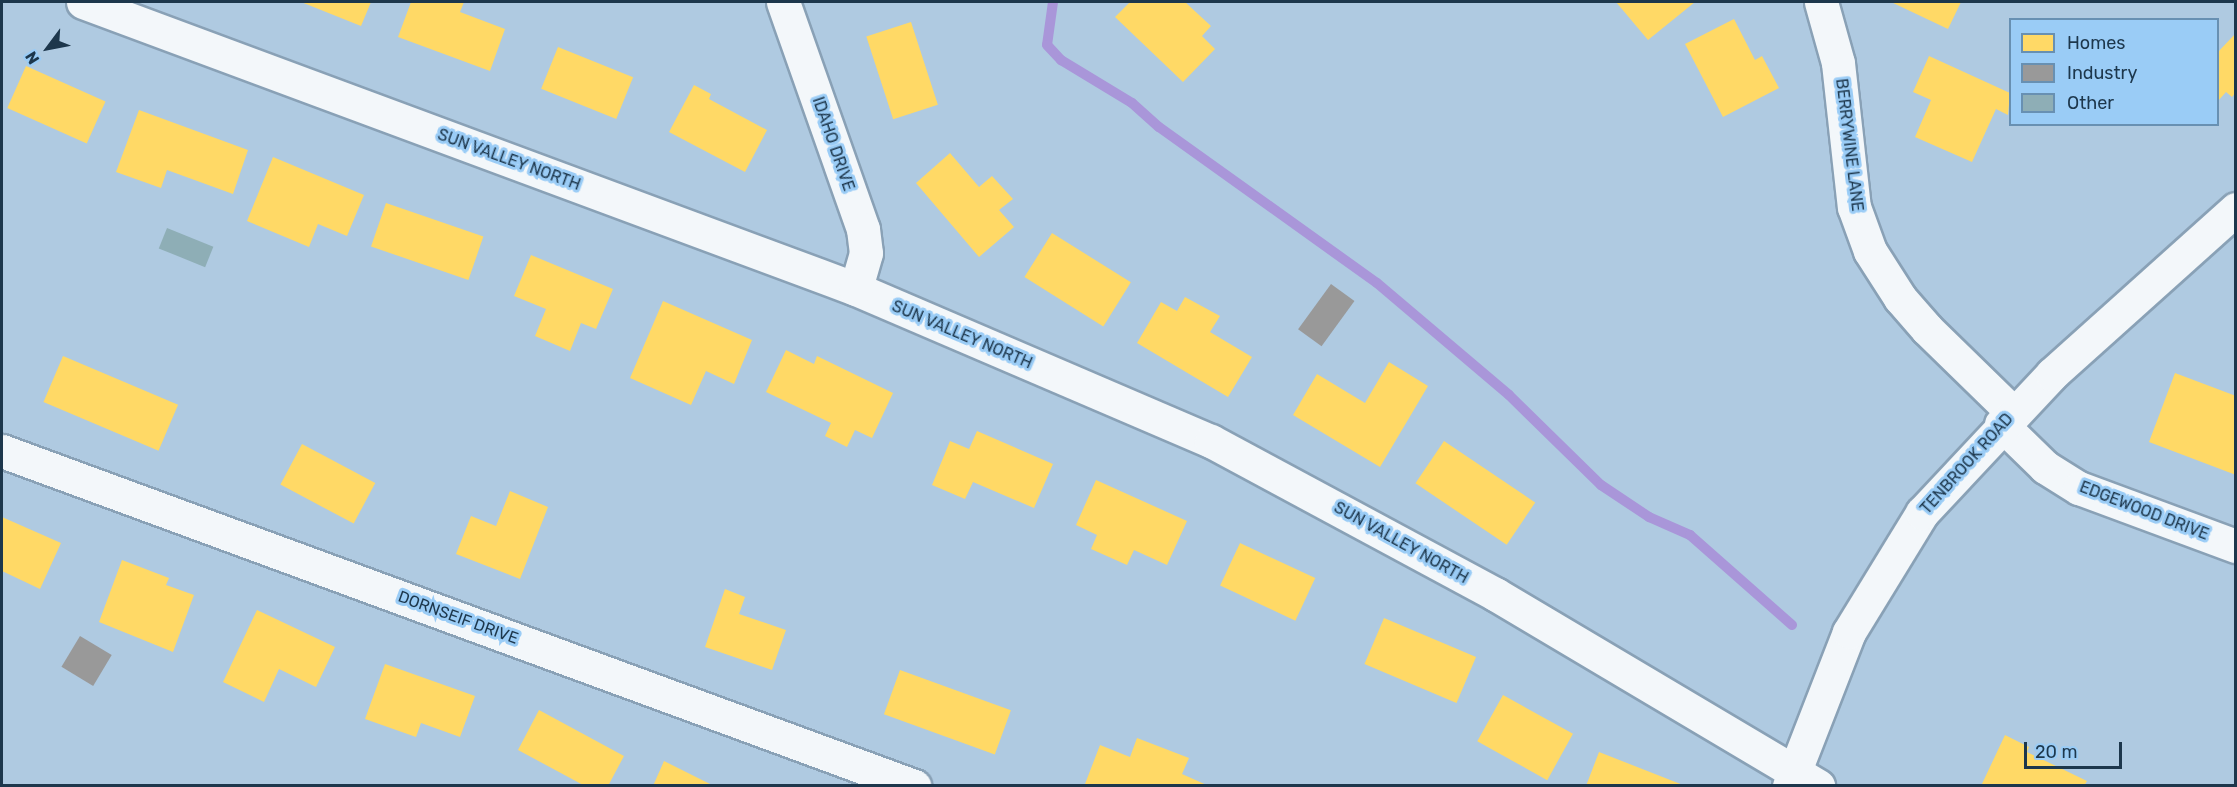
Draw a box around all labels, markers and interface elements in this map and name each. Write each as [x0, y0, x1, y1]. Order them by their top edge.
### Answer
north arrow [18, 18, 78, 78]
legend [2009, 18, 2219, 126]
text: Homes [2067, 32, 2125, 54]
text: N [21, 48, 43, 68]
text: Industry [2067, 62, 2137, 84]
street label: BERRYWINE LANE [1831, 77, 1867, 213]
text: Other [2067, 92, 2114, 114]
street label: IDAHO DRIVE [808, 94, 858, 194]
street label: SUN VALLEY NORTH [434, 125, 584, 195]
street label: SUN VALLEY NORTH [888, 297, 1036, 373]
street label: TENBROOK ROAD [1917, 410, 2017, 518]
street label: EDGEWOOD DRIVE [2077, 478, 2211, 544]
street label: SUN VALLEY NORTH [1330, 498, 1472, 588]
street label: DORNSEIF DRIVE [395, 587, 521, 649]
scale bar [2027, 730, 2124, 768]
text: 20 m [2035, 741, 2077, 763]

